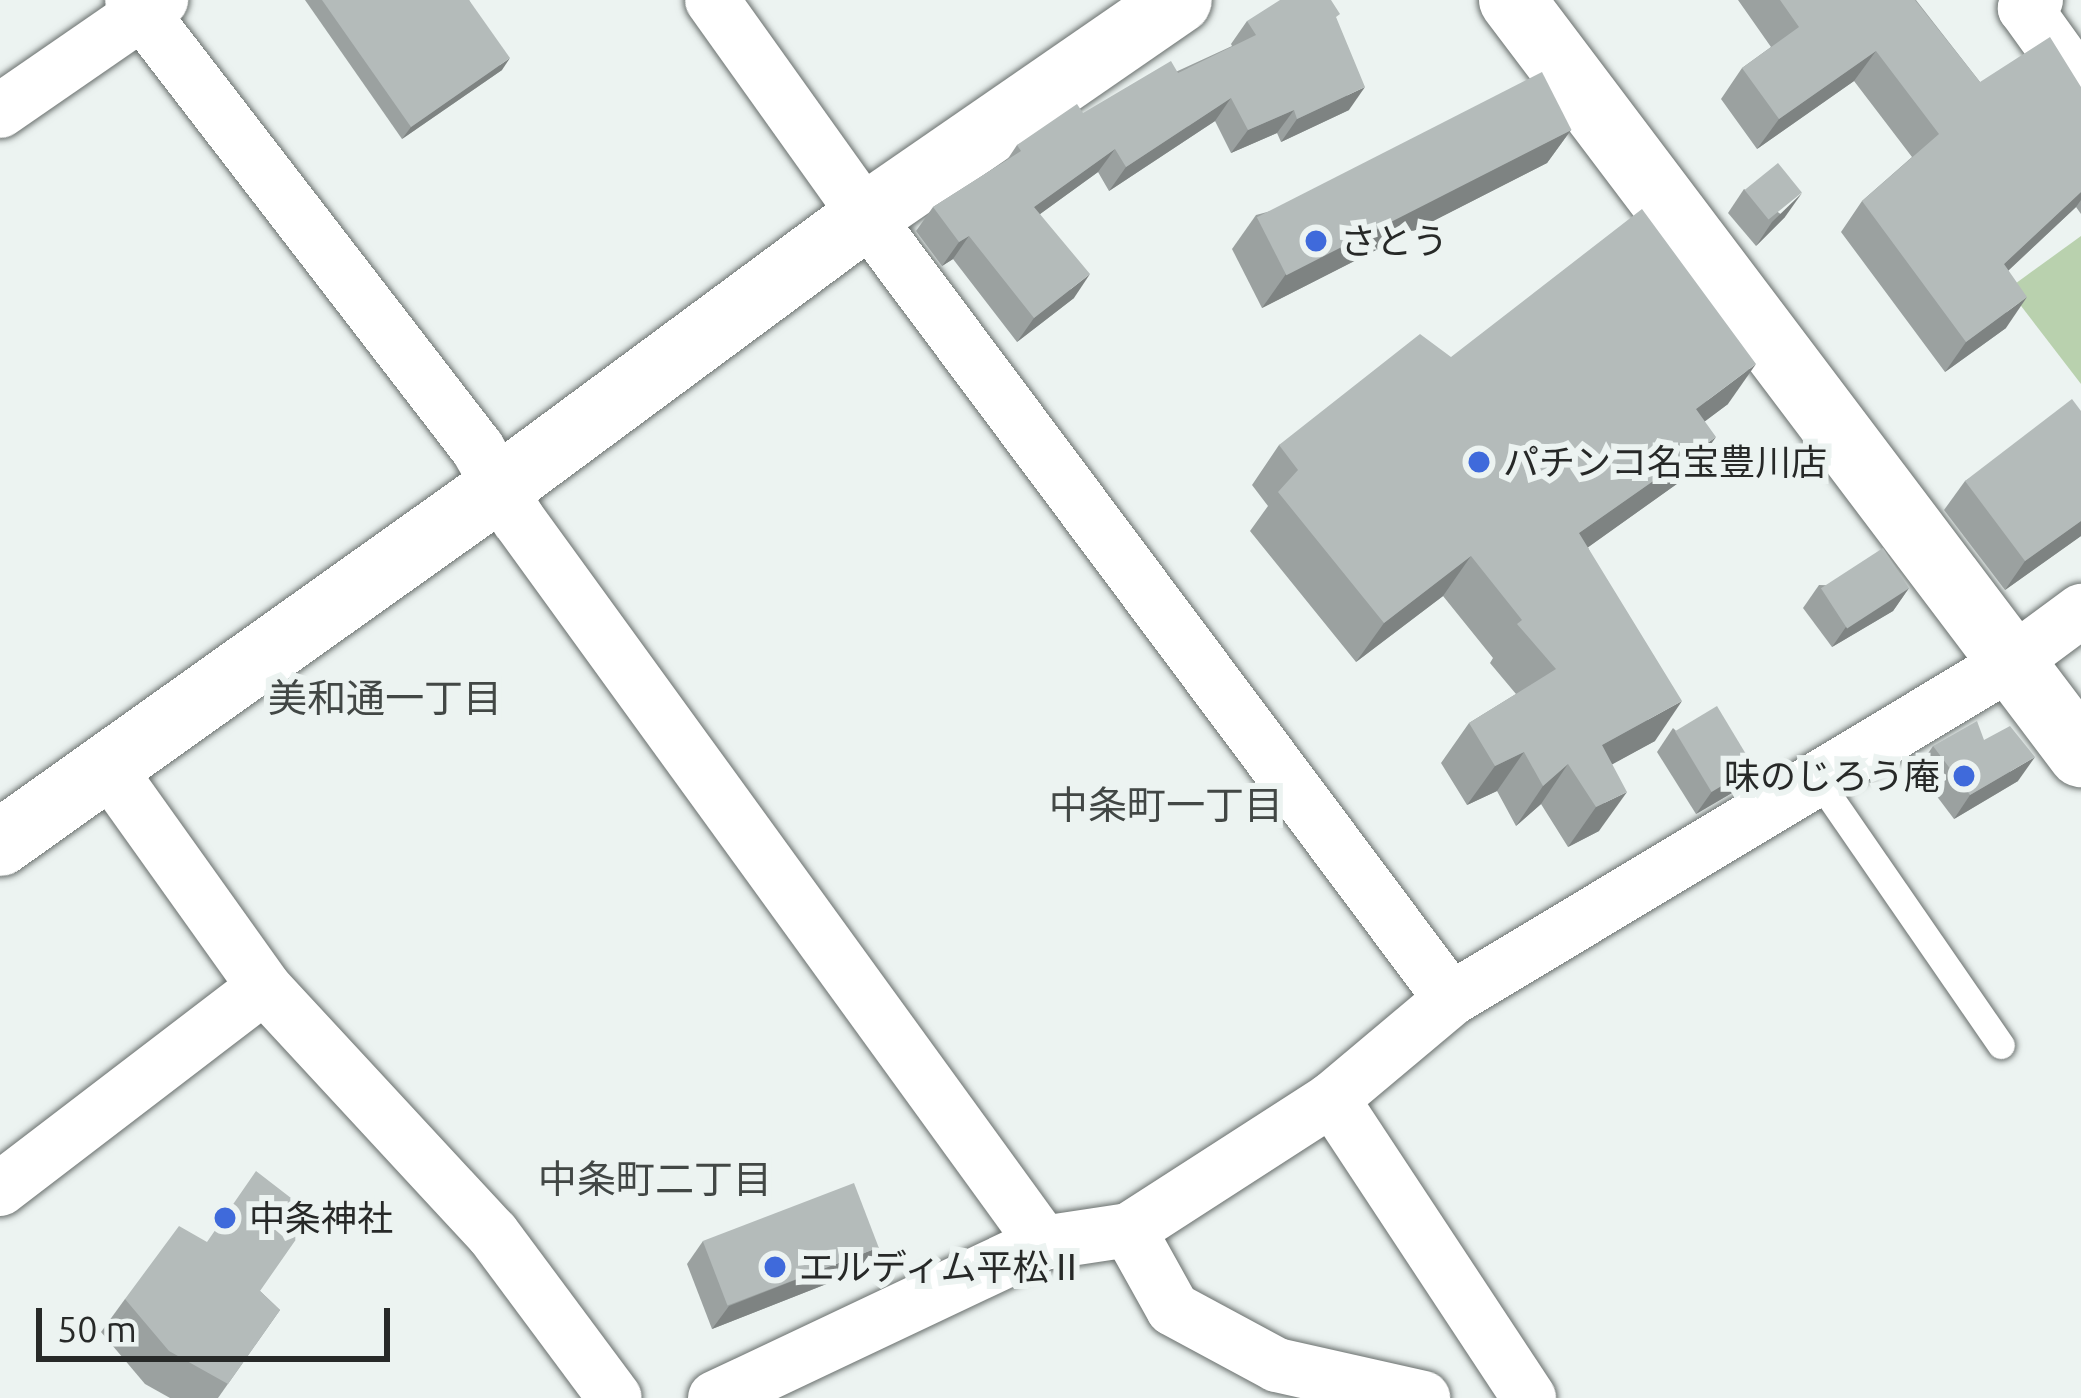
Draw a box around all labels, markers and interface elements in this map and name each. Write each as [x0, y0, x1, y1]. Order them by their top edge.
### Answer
place label: さとう [1340, 219, 1448, 263]
marker: さとう [1303, 228, 1329, 254]
place label: パチンコ名宝豊川店 [1503, 440, 1827, 484]
marker: パチンコ名宝豊川店 [1466, 449, 1492, 475]
district label: 美和通一丁目 [268, 675, 502, 721]
place label: 味のじろう庵 [1724, 754, 1940, 798]
marker: 味のじろう庵 [1951, 763, 1977, 789]
district label: 中条町一丁目 [1049, 782, 1283, 828]
district label: 中条町二丁目 [538, 1156, 772, 1202]
place label: 中条神社 [249, 1196, 393, 1240]
marker: 中条神社 [212, 1205, 238, 1231]
place label: エルディム平松Ⅱ [799, 1245, 1087, 1289]
marker: エルディム平松Ⅱ [762, 1254, 788, 1280]
scale bar [42, 1284, 396, 1358]
text: 50 m [57, 1308, 137, 1349]

